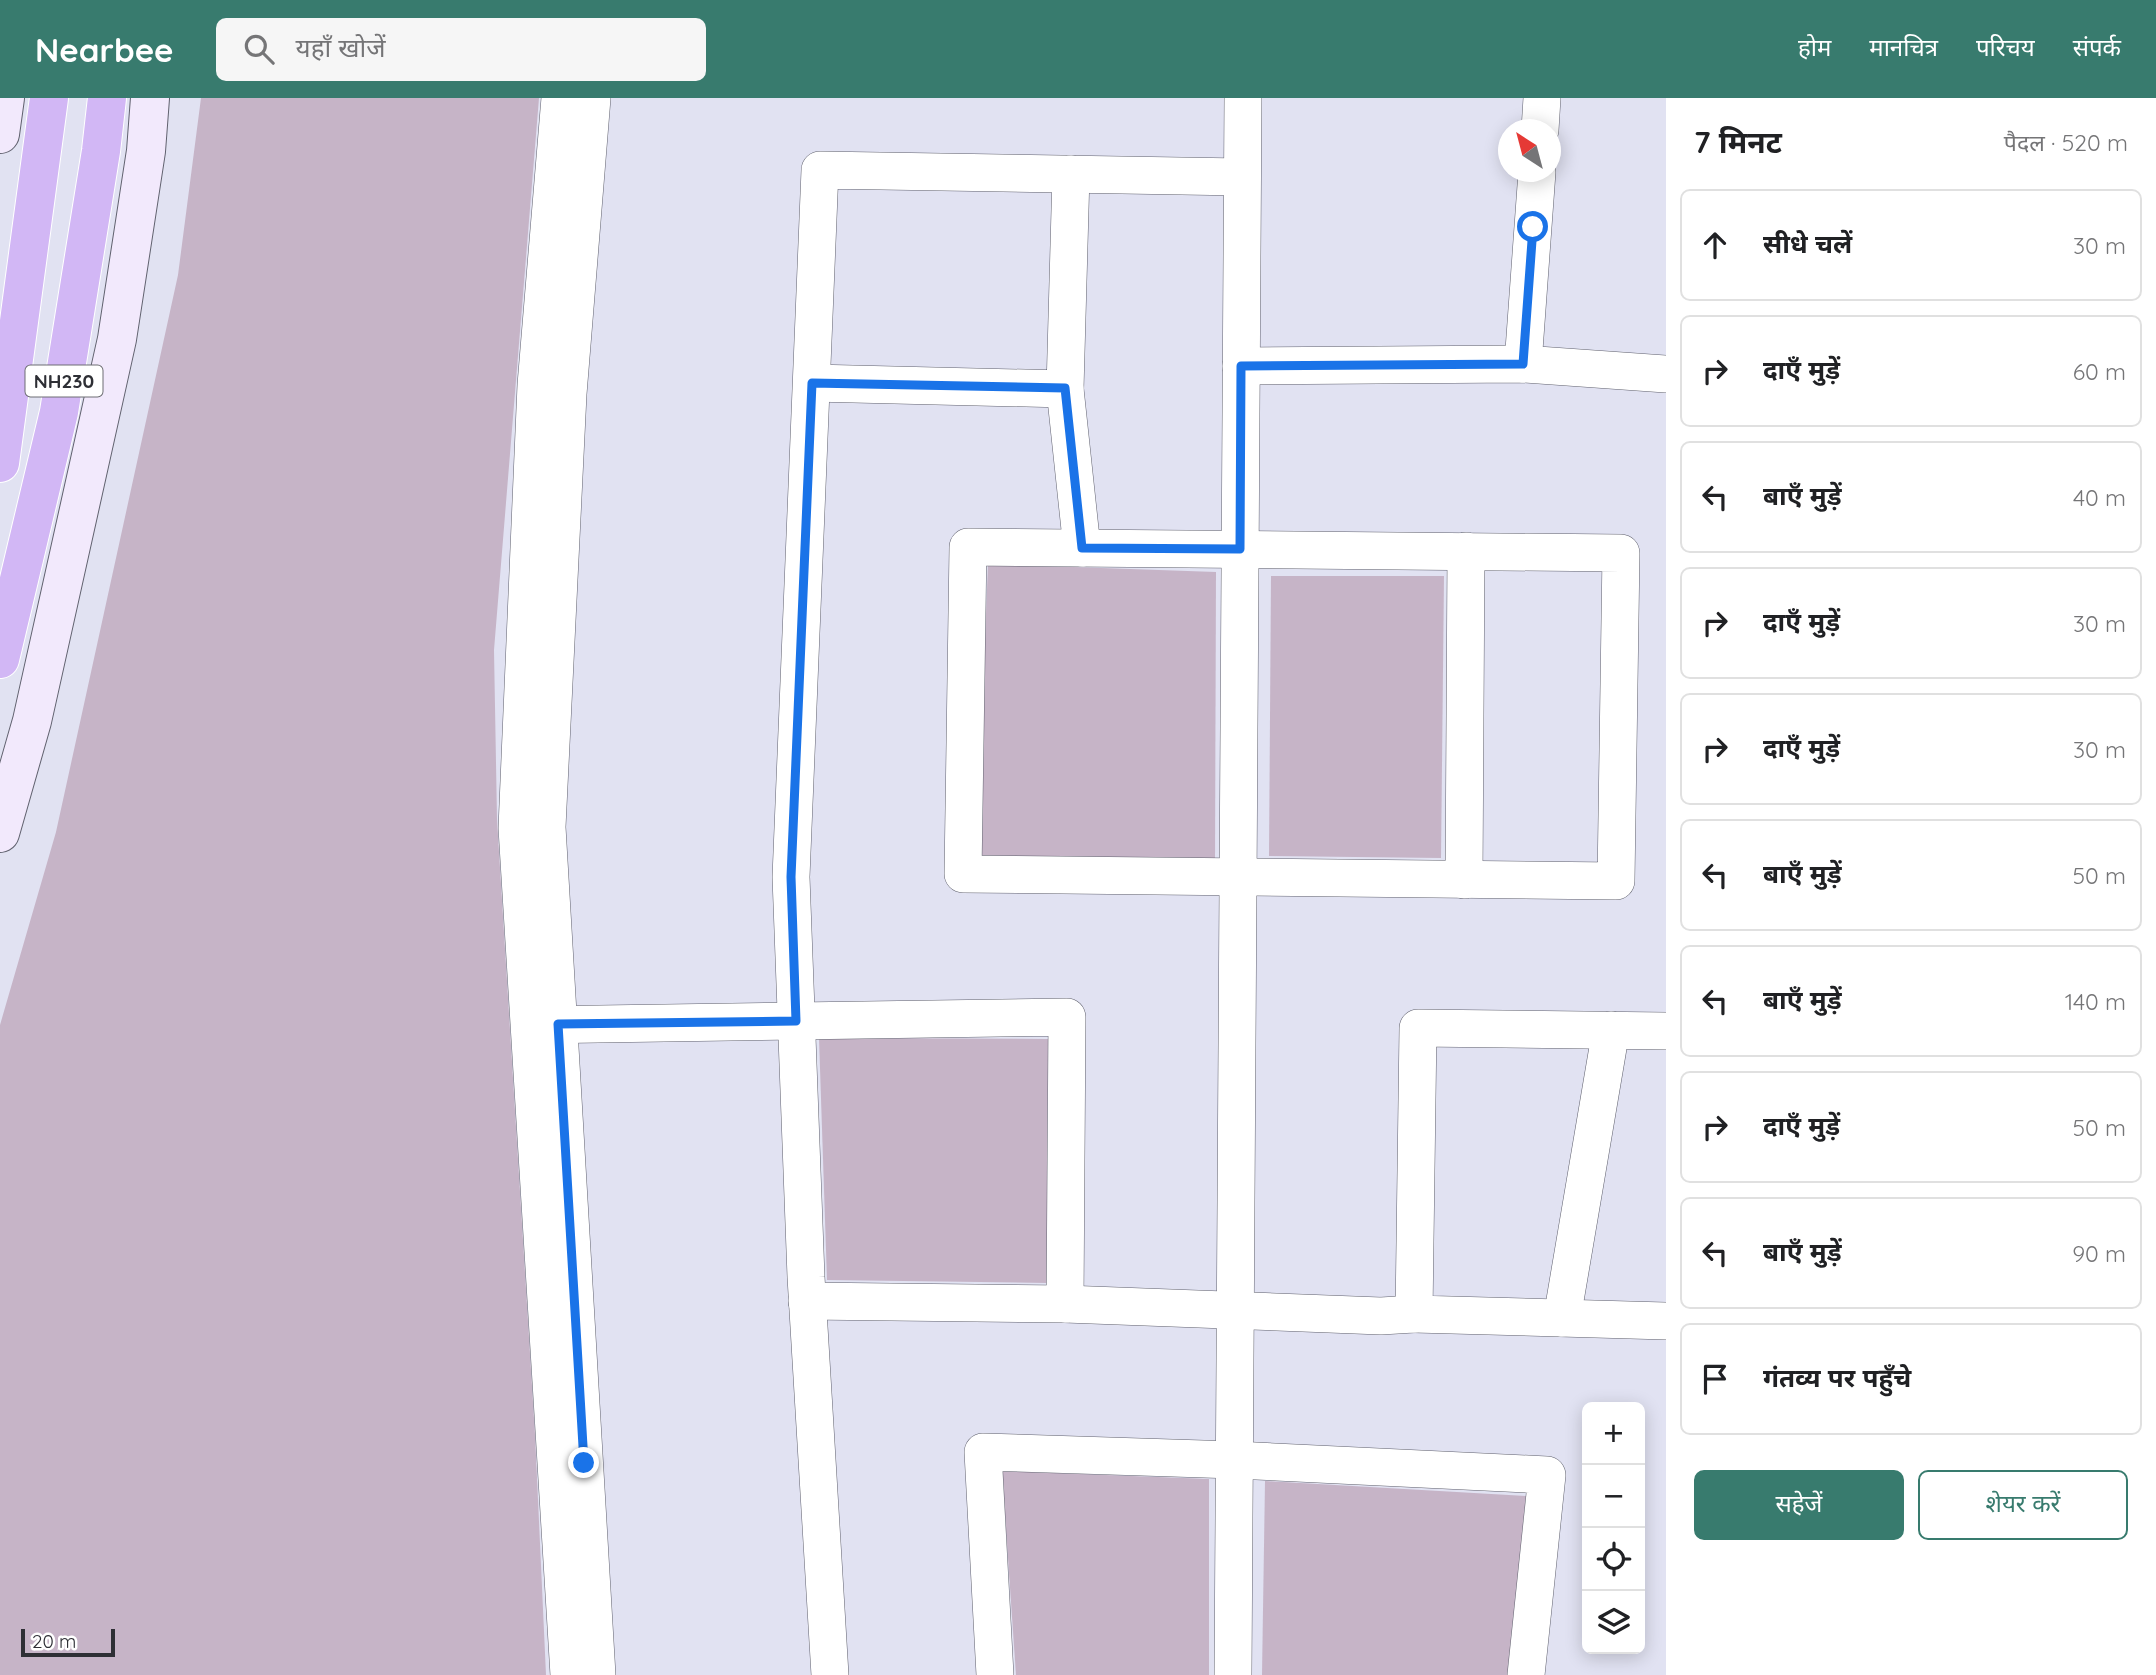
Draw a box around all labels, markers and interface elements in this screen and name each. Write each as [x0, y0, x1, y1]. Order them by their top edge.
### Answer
search box [216, 18, 706, 81]
text: Nearbee [35, 29, 174, 70]
icon: search [240, 30, 278, 68]
text: यहाँ खोजें [296, 31, 386, 64]
text: होम [1798, 32, 1831, 62]
text: मानचित्र [1869, 32, 1938, 62]
text: परिचय [1976, 32, 2035, 62]
text: संपर्क [2073, 32, 2121, 62]
north arrow [1498, 119, 1561, 182]
text: 7 मिनट [1694, 123, 1782, 161]
text: पैदल · 520 m [2004, 128, 2128, 157]
route start [1517, 211, 1548, 242]
icon: ahead [1696, 226, 1734, 264]
text: सीधे चलें [1763, 227, 1852, 260]
text: 30 m [2073, 231, 2126, 260]
icon: right [1696, 352, 1734, 390]
text: दाएँ मुड़ें [1763, 353, 1840, 386]
text: 60 m [2073, 357, 2126, 386]
road number: NH230 [25, 366, 102, 396]
icon: left [1696, 478, 1734, 516]
text: बाएँ मुड़ें [1763, 479, 1842, 512]
text: 40 m [2073, 483, 2126, 512]
icon: right [1696, 604, 1734, 642]
text: दाएँ मुड़ें [1763, 605, 1840, 638]
text: 30 m [2073, 609, 2126, 638]
icon: right [1696, 730, 1734, 768]
text: दाएँ मुड़ें [1763, 731, 1840, 764]
text: 30 m [2073, 735, 2126, 764]
icon: left [1696, 856, 1734, 894]
text: बाएँ मुड़ें [1763, 857, 1842, 890]
text: 50 m [2073, 861, 2126, 890]
icon: left [1696, 982, 1734, 1020]
text: बाएँ मुड़ें [1763, 983, 1842, 1016]
text: 140 m [2065, 987, 2126, 1016]
icon: right [1696, 1108, 1734, 1146]
text: दाएँ मुड़ें [1763, 1109, 1840, 1142]
text: 50 m [2073, 1113, 2126, 1142]
icon: left [1696, 1234, 1734, 1272]
text: बाएँ मुड़ें [1763, 1235, 1842, 1268]
text: 90 m [2072, 1239, 2126, 1268]
icon: arrive [1696, 1360, 1734, 1398]
text: गंतव्य पर पहुँचे [1763, 1361, 1911, 1394]
map controls [1582, 1402, 1645, 1654]
button: + [1582, 1402, 1645, 1465]
route end [568, 1447, 599, 1478]
button: − [1582, 1465, 1645, 1528]
button: सहेजें [1694, 1470, 1904, 1540]
button: शेयर करें [1918, 1470, 2128, 1540]
button: locate [1582, 1528, 1645, 1591]
button: layers [1582, 1591, 1645, 1654]
scale bar [21, 1626, 116, 1658]
text: 20 m [32, 1629, 76, 1653]

